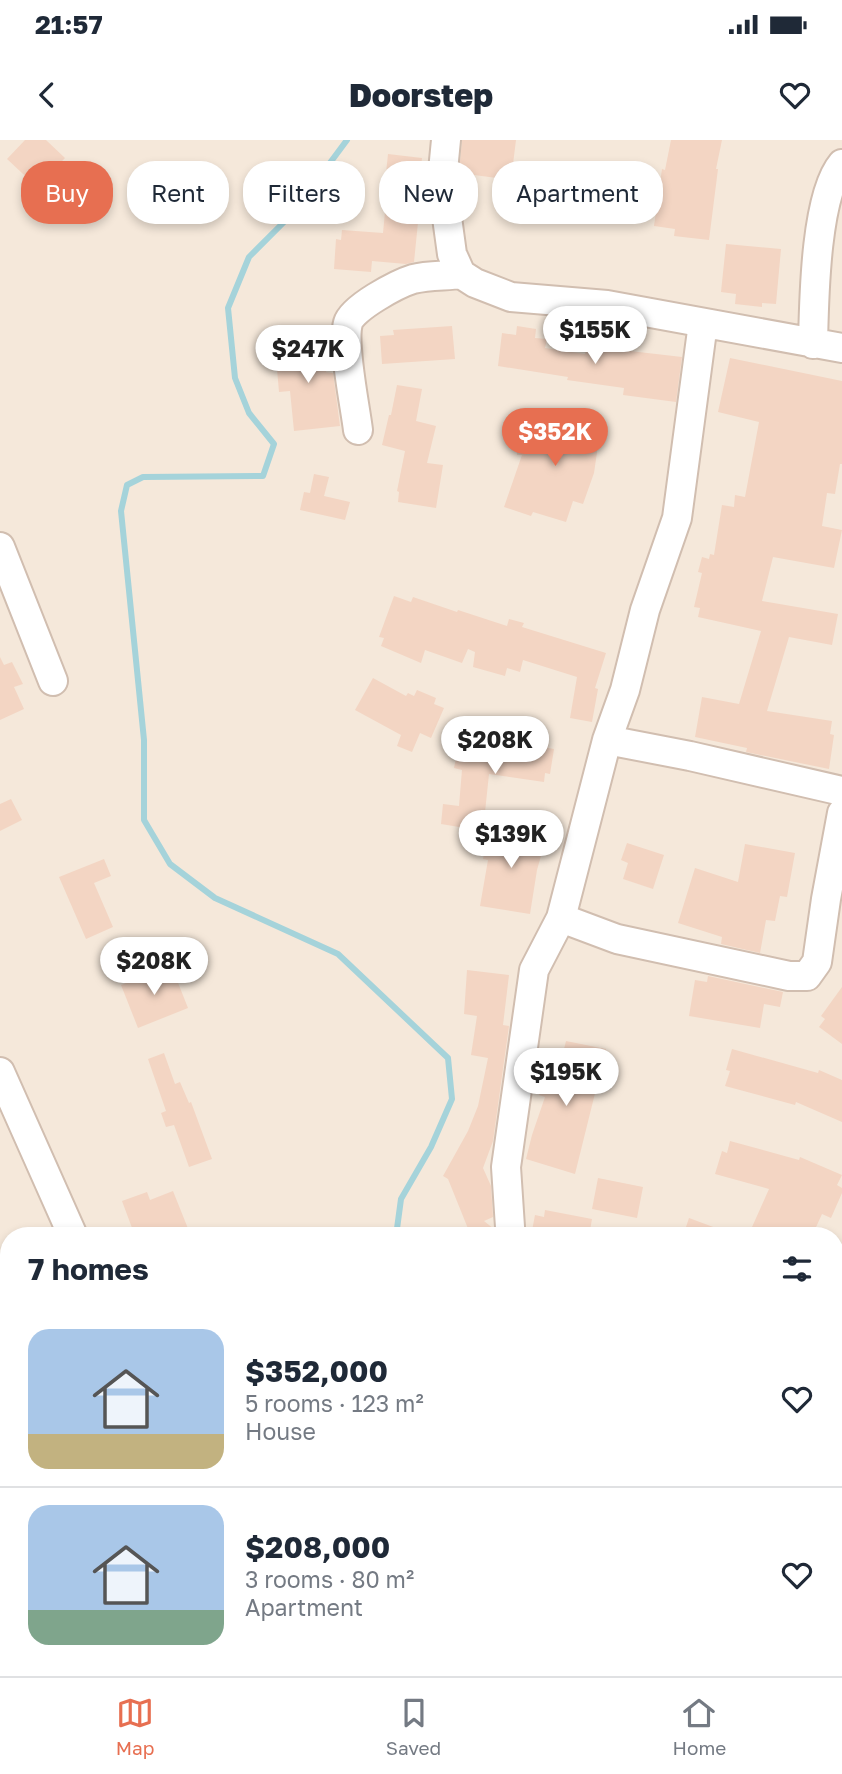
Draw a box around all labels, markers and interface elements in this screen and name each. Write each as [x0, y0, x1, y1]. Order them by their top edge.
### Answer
text: 21:57 [35, 9, 103, 40]
icon: back [28, 76, 66, 114]
text: Doorstep [349, 76, 493, 114]
icon: heart [776, 76, 814, 114]
chip: Buy [21, 161, 113, 224]
chip: Rent [127, 161, 229, 224]
chip: Filters [243, 161, 365, 224]
chip: New [379, 161, 478, 224]
chip: Apartment [492, 161, 663, 224]
pin: $155K [546, 306, 644, 366]
text: $155K [559, 315, 631, 343]
pin: $247K [259, 326, 357, 385]
text: $247K [271, 334, 345, 362]
pin: $352K [506, 408, 604, 468]
text: $352K [518, 417, 592, 445]
pin: $208K [446, 716, 544, 776]
text: $208K [457, 725, 533, 753]
pin: $139K [462, 810, 560, 870]
text: $139K [475, 819, 547, 847]
pin: $208K [105, 938, 203, 997]
text: $208K [116, 946, 192, 974]
pin: $195K [517, 1048, 615, 1108]
text: $195K [530, 1057, 602, 1085]
icon: filters [778, 1250, 816, 1288]
text: 7 homes [28, 1251, 149, 1287]
text: $352,000 [245, 1353, 388, 1389]
icon: home [84, 1357, 168, 1441]
icon: heart [778, 1380, 816, 1418]
text: 5 rooms · 123 m² [245, 1389, 424, 1417]
text: House [245, 1417, 316, 1445]
text: $208,000 [245, 1529, 390, 1565]
icon: home [84, 1533, 168, 1617]
icon: heart [778, 1556, 816, 1594]
text: 3 rooms · 80 m² [245, 1565, 414, 1593]
text: Apartment [245, 1593, 363, 1621]
tab: Map [116, 1694, 154, 1759]
tab: Saved [386, 1694, 441, 1759]
tab: Home [673, 1694, 726, 1759]

